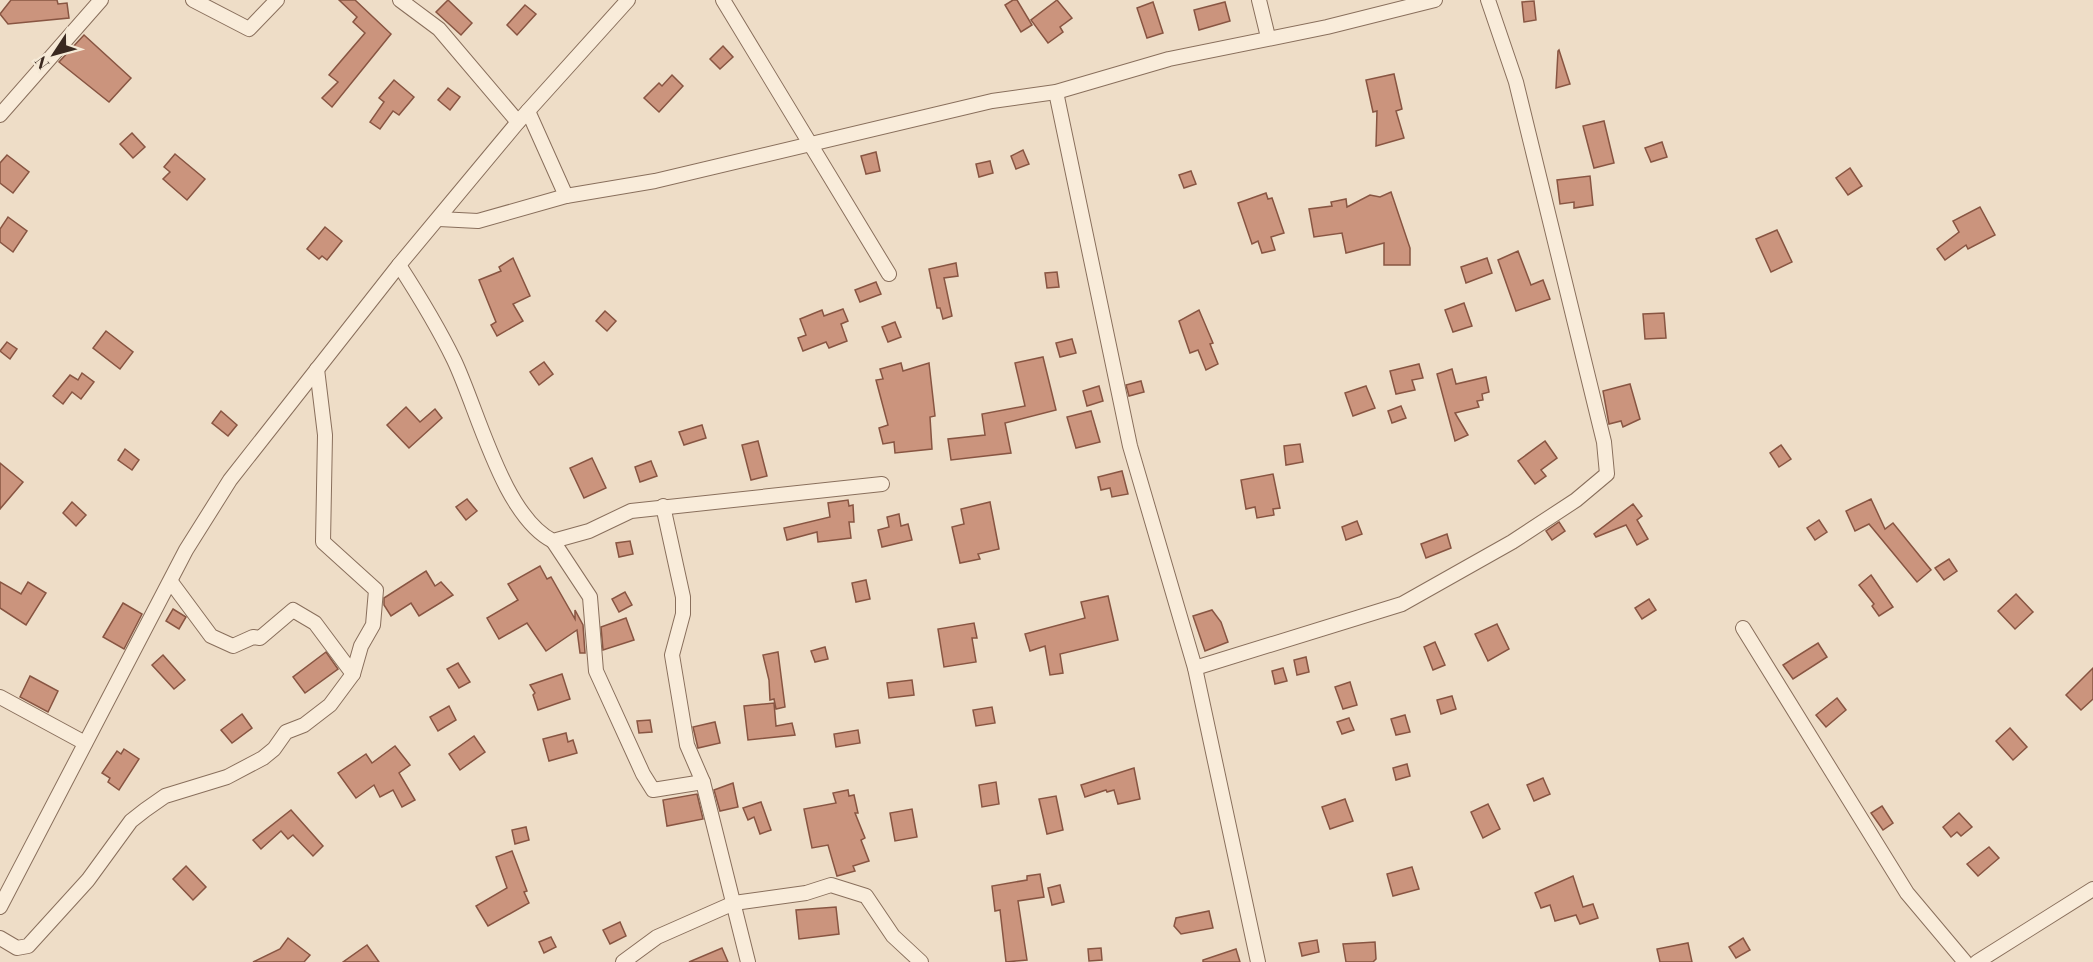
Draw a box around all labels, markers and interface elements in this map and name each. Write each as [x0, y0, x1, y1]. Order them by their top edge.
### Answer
north arrow [24, 24, 84, 84]
text: N [29, 52, 53, 74]

